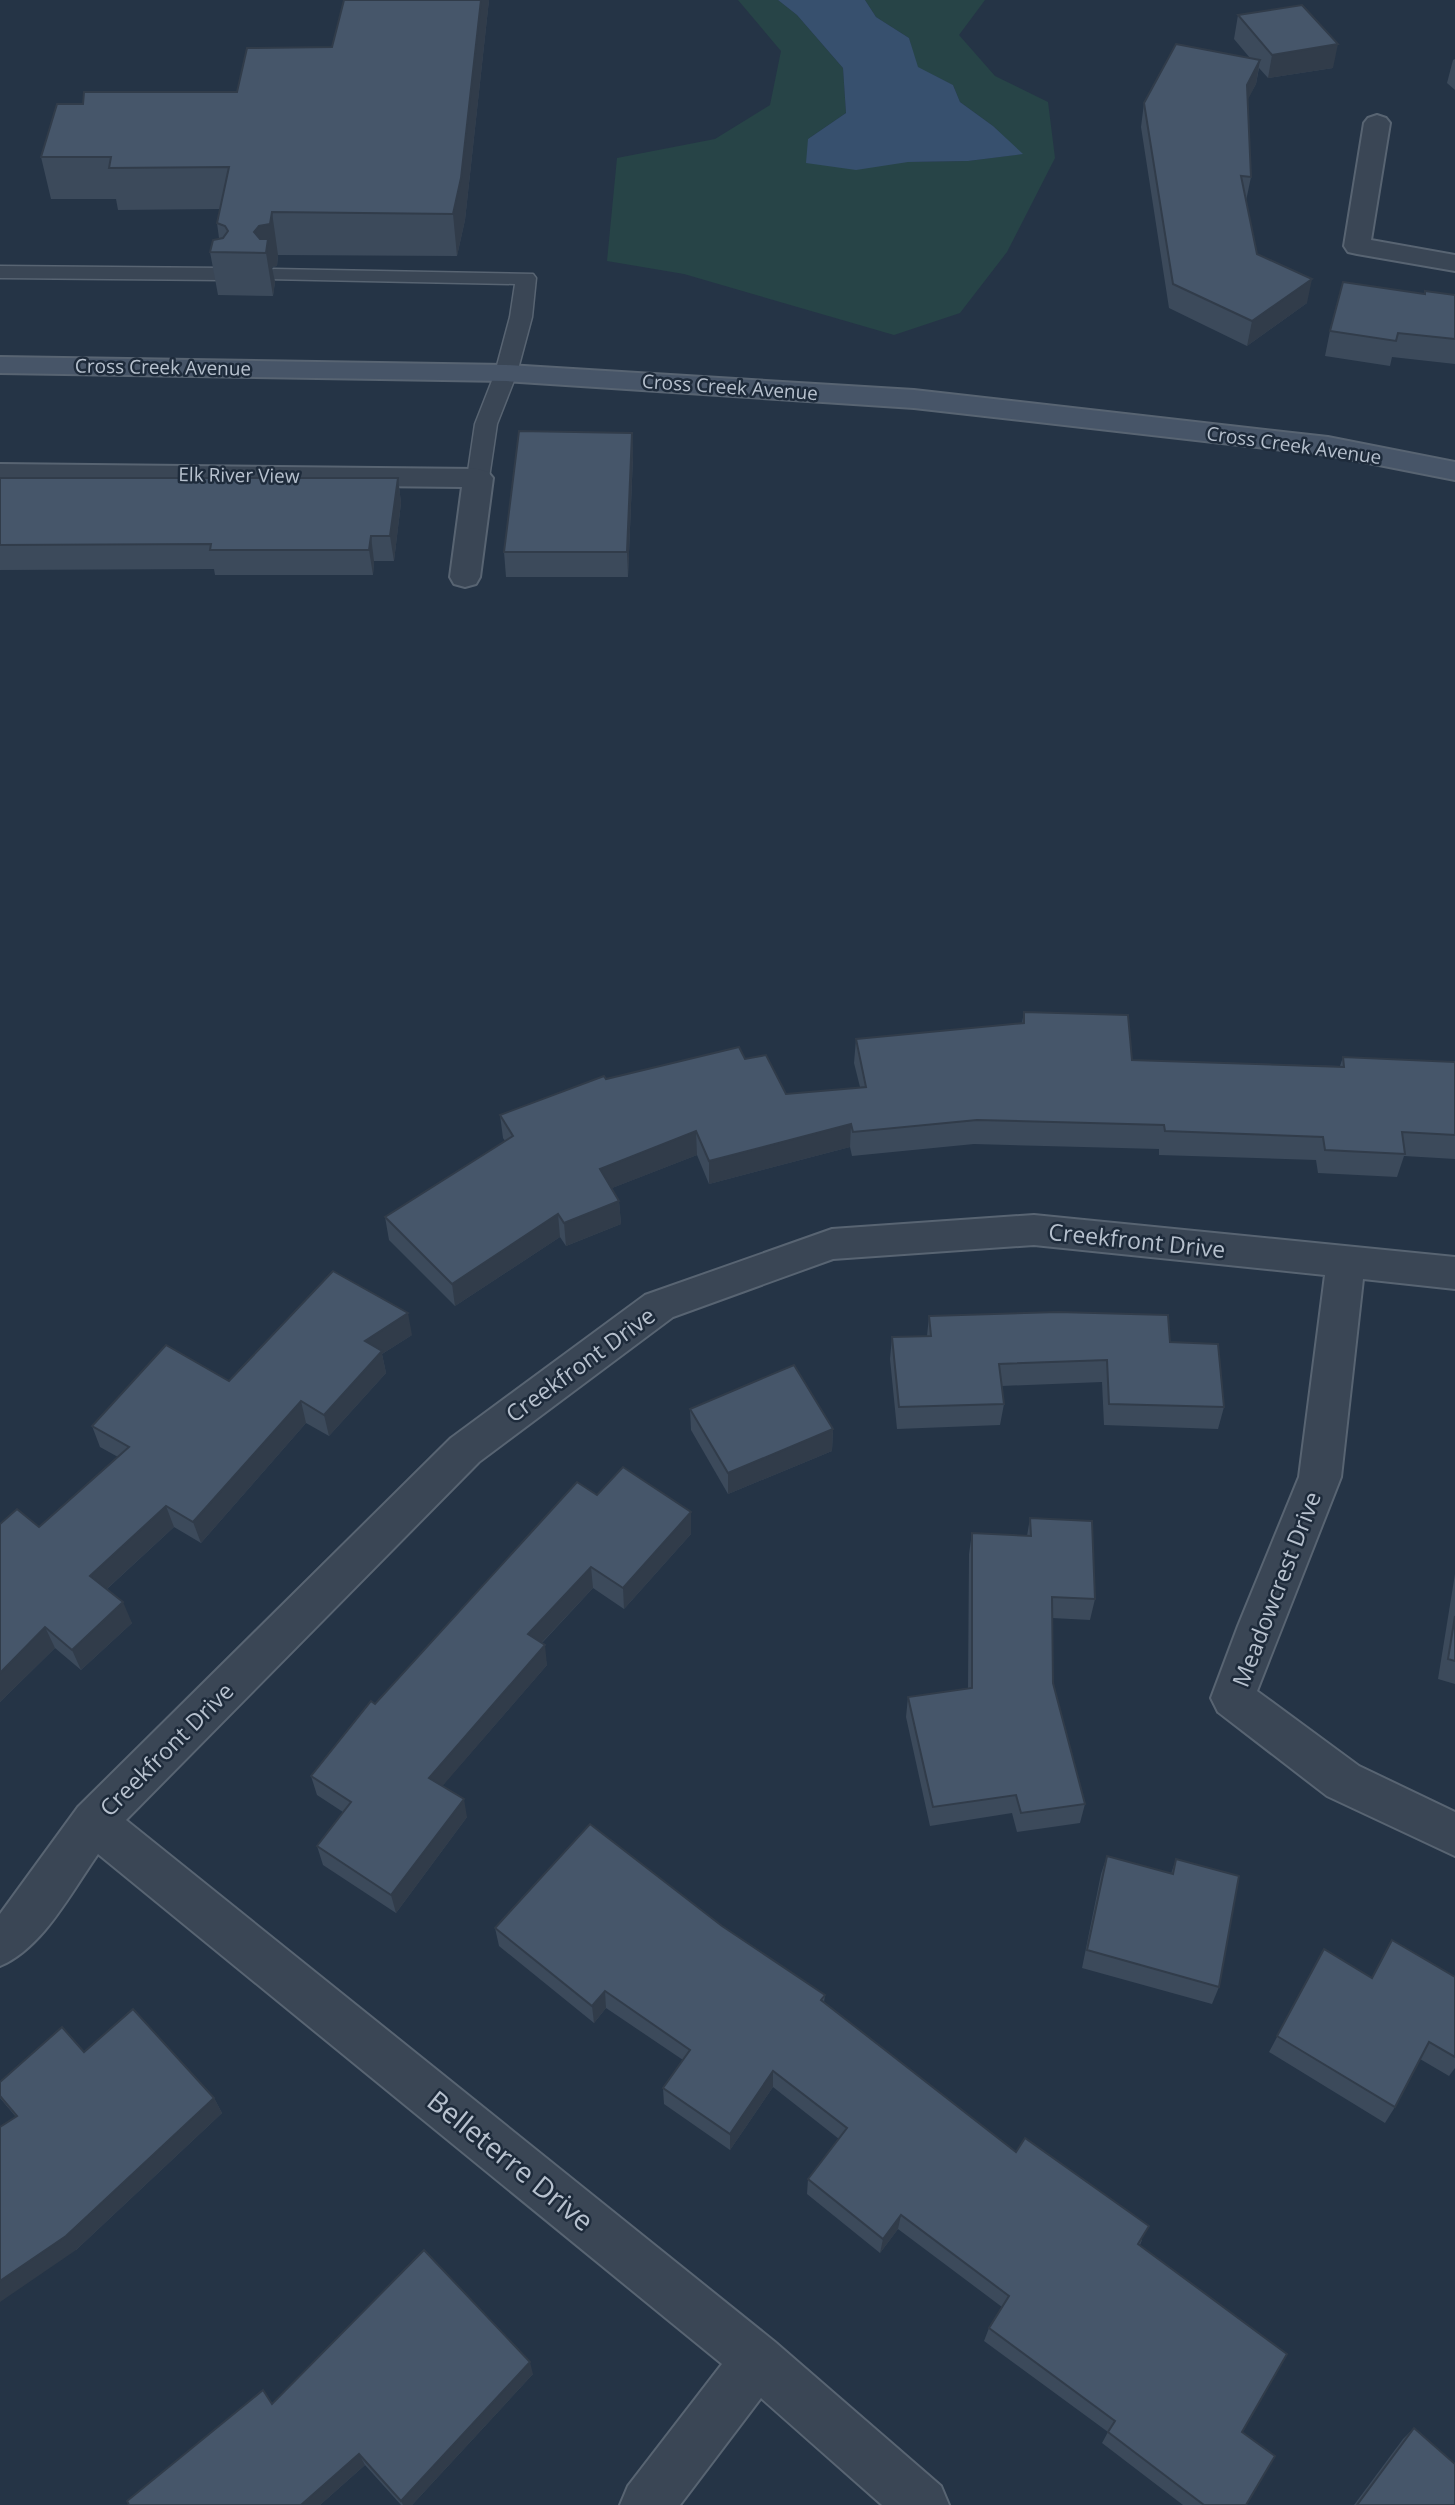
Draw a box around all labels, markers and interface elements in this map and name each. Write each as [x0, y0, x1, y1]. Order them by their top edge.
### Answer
street label: Cross Creek Avenue [75, 352, 251, 382]
street label: Cross Creek Avenue [641, 368, 819, 406]
street label: Cross Creek Avenue [1205, 420, 1383, 470]
street label: Elk River View [178, 461, 300, 489]
street label: Creekfront Drive [1047, 1215, 1227, 1265]
street label: Creekfront Drive [499, 1299, 661, 1429]
street label: Meadowcrest Drive [1224, 1487, 1328, 1691]
street label: Creekfront Drive [92, 1675, 240, 1823]
street label: Belleterre Drive [420, 2081, 602, 2239]

